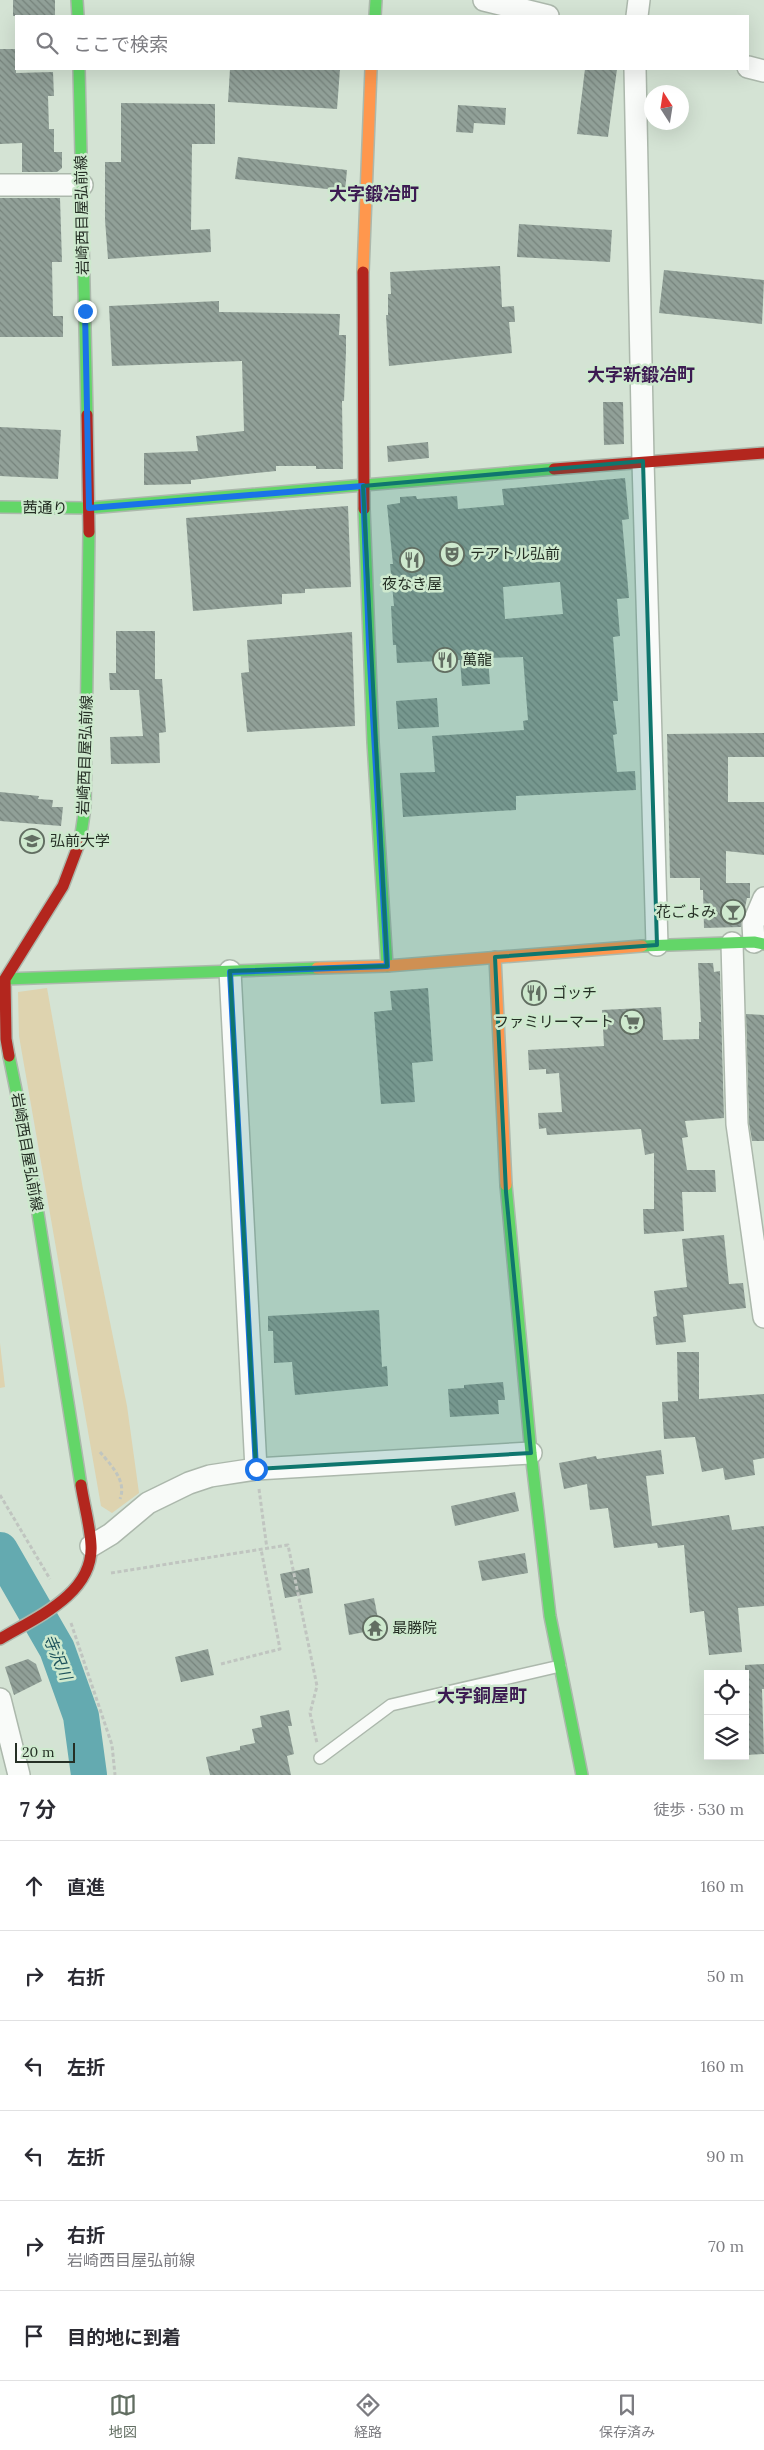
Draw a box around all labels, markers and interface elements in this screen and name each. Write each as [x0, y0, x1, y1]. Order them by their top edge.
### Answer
search box [15, 15, 749, 70]
icon: search [33, 29, 61, 57]
text: ここで検索 [73, 32, 168, 56]
north arrow [644, 85, 689, 130]
street label: 岩崎西目屋弘前線 [71, 155, 92, 275]
district label: 大字鍛冶町 [329, 182, 419, 205]
route end [74, 300, 97, 323]
district label: 大字新鍛冶町 [587, 363, 695, 386]
street label: 茜通り [22, 498, 68, 517]
theatre icon: テアトル弘前 [439, 541, 465, 567]
place label: テアトル弘前 [470, 544, 560, 563]
restaurant icon: 夜なき屋 [399, 547, 425, 573]
place label: 夜なき屋 [382, 574, 442, 593]
restaurant icon: 萬龍 [432, 647, 458, 673]
place label: 萬龍 [462, 650, 492, 669]
street label: 岩崎西目屋弘前線 [73, 695, 96, 815]
school or university icon: 弘前大学 [19, 828, 45, 854]
place label: 弘前大学 [50, 831, 110, 850]
bar icon: 花ごよみ [720, 899, 746, 925]
place label: 花ごよみ [656, 902, 716, 921]
restaurant icon: ゴッチ [521, 980, 547, 1006]
place label: ゴッチ [552, 983, 597, 1002]
supermarket icon: ファミリーマート [619, 1009, 645, 1035]
place label: ファミリーマート [494, 1012, 614, 1031]
street label: 岩崎西目屋弘前線 [8, 1091, 47, 1213]
route start [245, 1458, 268, 1481]
temple icon: 最勝院 [362, 1615, 388, 1641]
place label: 最勝院 [392, 1618, 437, 1637]
water label: 寺沢川 [39, 1631, 77, 1685]
map controls [704, 1670, 749, 1760]
button: locate [704, 1670, 749, 1715]
district label: 大字銅屋町 [437, 1684, 527, 1707]
button: layers [704, 1715, 749, 1760]
scale bar [15, 1740, 75, 1763]
text: 20 m [22, 1743, 54, 1761]
text: 7 分 [20, 1796, 56, 1823]
text: 徒歩 · 530 m [654, 1799, 744, 1819]
icon: ahead [20, 1872, 48, 1900]
text: 直進 [67, 1875, 105, 1899]
text: 160 m [700, 1876, 744, 1896]
icon: right [20, 1962, 48, 1990]
text: 右折 [67, 1965, 105, 1989]
text: 50 m [707, 1966, 744, 1986]
icon: left [20, 2052, 48, 2080]
text: 左折 [67, 2055, 105, 2079]
text: 160 m [700, 2056, 744, 2076]
icon: left [20, 2142, 48, 2170]
text: 左折 [67, 2145, 105, 2169]
text: 90 m [706, 2146, 744, 2166]
text: 右折 [67, 2223, 105, 2247]
icon: right [20, 2232, 48, 2260]
text: 70 m [708, 2236, 744, 2256]
text: 岩崎西目屋弘前線 [67, 2250, 195, 2270]
icon: arrive [20, 2322, 48, 2350]
text: 目的地に到着 [67, 2325, 181, 2349]
tab: 地図 [109, 2391, 137, 2441]
tab: 経路 [354, 2391, 382, 2441]
tab: 保存済み [599, 2391, 655, 2441]

